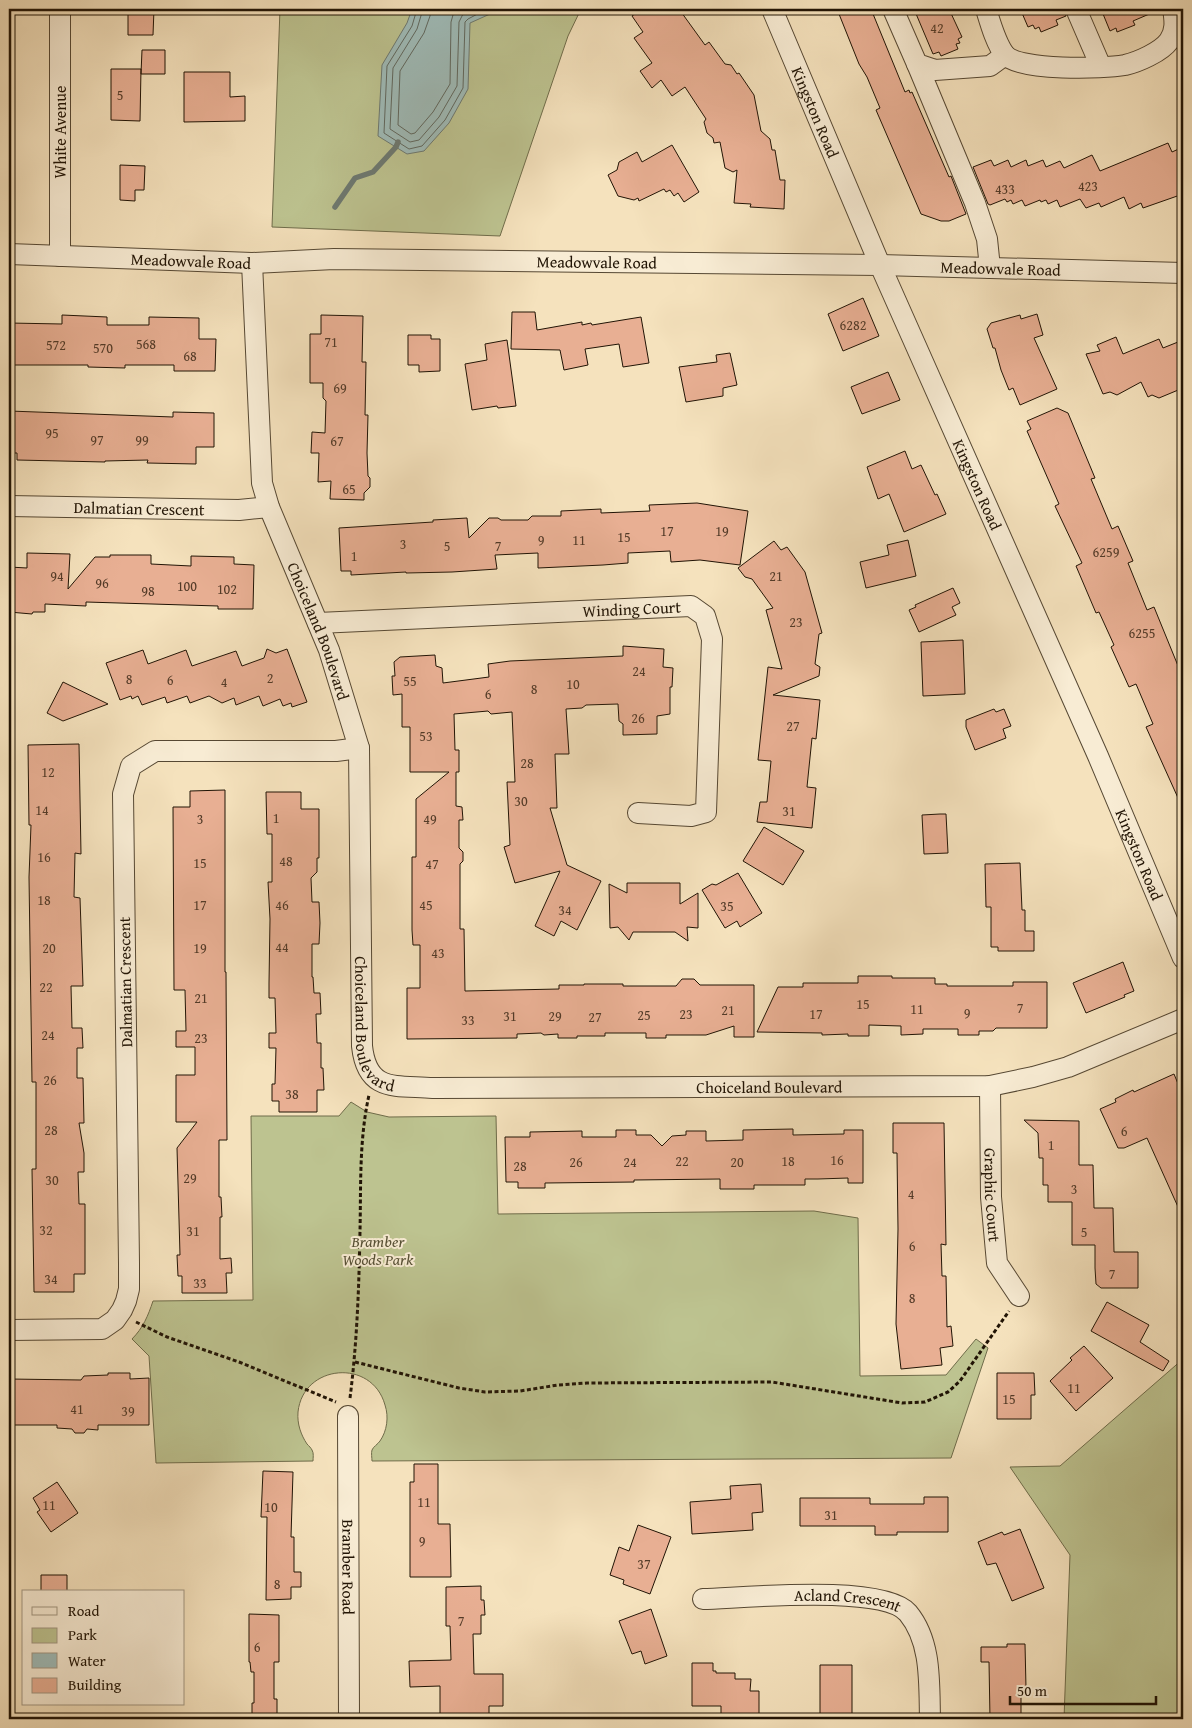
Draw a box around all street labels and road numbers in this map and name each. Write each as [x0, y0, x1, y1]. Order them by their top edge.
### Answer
street label: Kingston Road [786, 63, 846, 162]
street label: White Avenue [48, 86, 72, 178]
street label: Meadowvale Road [130, 247, 252, 275]
street label: Meadowvale Road [536, 249, 657, 275]
street label: Meadowvale Road [940, 255, 1062, 282]
street label: Kingston Road [947, 435, 1008, 534]
street label: Dalmatian Crescent [73, 495, 205, 521]
street label: Choiceland Boulevard [281, 558, 356, 703]
street label: Winding Court [582, 594, 682, 623]
street label: Kingston Road [1110, 805, 1170, 904]
street label: Dalmatian Crescent [112, 916, 138, 1048]
street label: Choiceland Boulevard [349, 956, 397, 1098]
street label: Choiceland Boulevard [696, 1075, 843, 1099]
street label: Graphic Court [979, 1148, 1007, 1243]
street label: Bramber Road [336, 1519, 361, 1615]
street label: Acland Crescent [794, 1583, 906, 1618]

